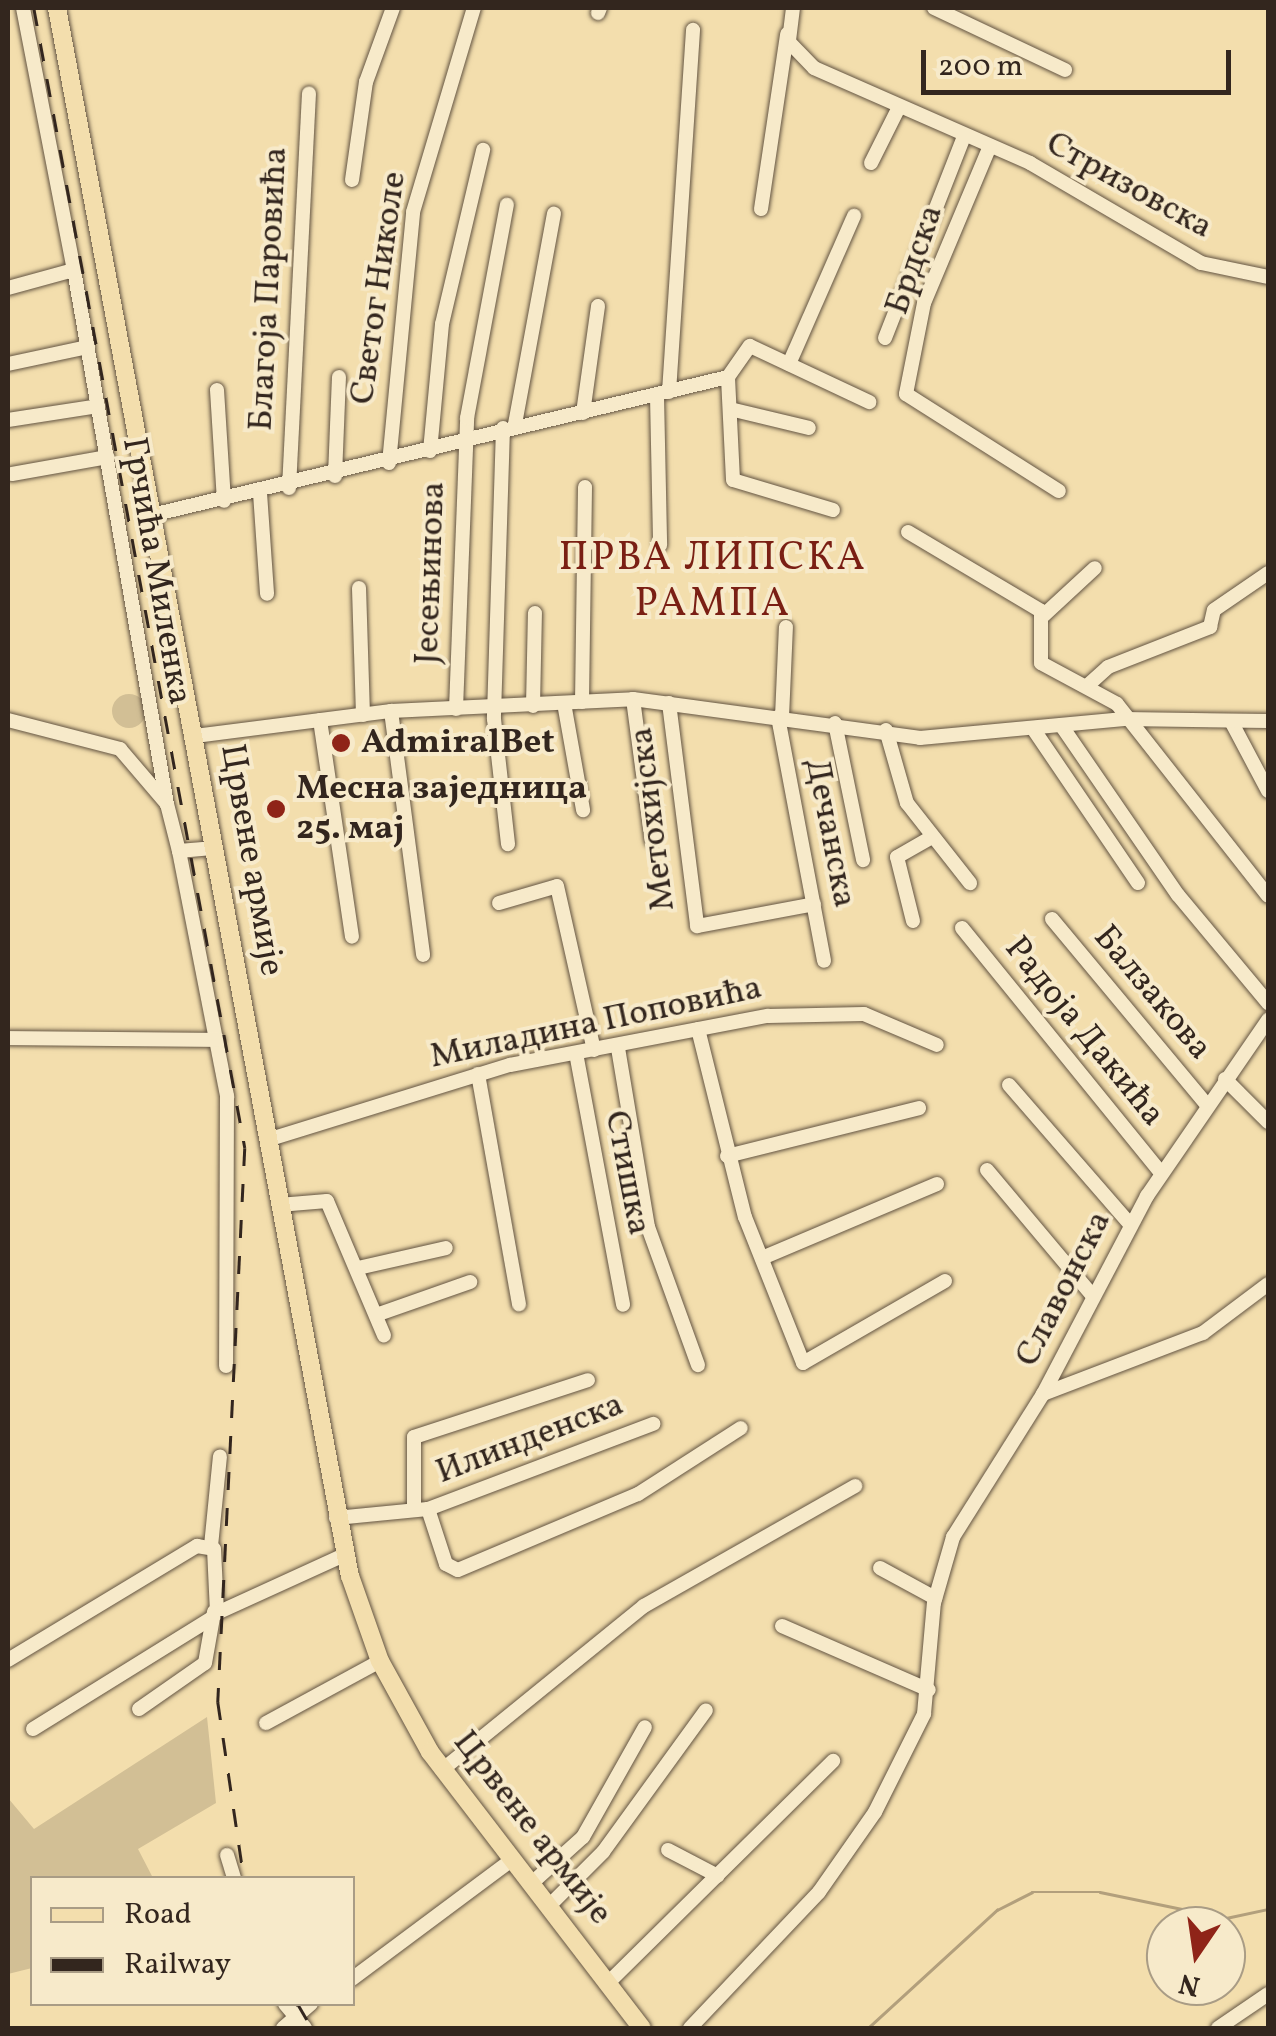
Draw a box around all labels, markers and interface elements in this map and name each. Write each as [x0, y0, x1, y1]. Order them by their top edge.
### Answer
scale bar [926, 30, 1236, 92]
text: 200 m [938, 46, 1023, 88]
street label: Стризовска [1038, 123, 1220, 249]
street label: Благоја Паровића [241, 146, 297, 432]
street label: Светог Николе [342, 168, 416, 408]
street label: Брдска [877, 200, 953, 320]
street label: Грчића Миленка [112, 434, 200, 708]
street label: Јесењинова [407, 481, 455, 665]
district label: ПРВА ЛИПСКА РАМПА [559, 535, 867, 629]
place label: AdmiralBet [361, 722, 555, 764]
street label: Метохијска [621, 725, 685, 913]
marker: AdmiralBet [330, 732, 352, 754]
street label: Црвене армије [210, 741, 292, 979]
street label: Дечанска [795, 755, 865, 911]
place label: Месна заједница 25. мај [296, 768, 587, 850]
marker: Месна заједница 25. мај [265, 798, 287, 820]
street label: Балзакова [1084, 917, 1220, 1069]
street label: Радоја Дакића [995, 929, 1173, 1135]
street label: Миладина Поповића [426, 967, 766, 1079]
street label: Стишка [594, 1107, 660, 1239]
street label: Славонска [1007, 1204, 1121, 1374]
street label: Илинденска [430, 1384, 630, 1494]
street label: Црвене армије [443, 1723, 621, 1933]
legend [30, 1876, 355, 2006]
text: Road [124, 1894, 192, 1936]
north arrow [1146, 1906, 1246, 2006]
text: Railway [124, 1944, 231, 1986]
text: N [1175, 1962, 1204, 2005]

